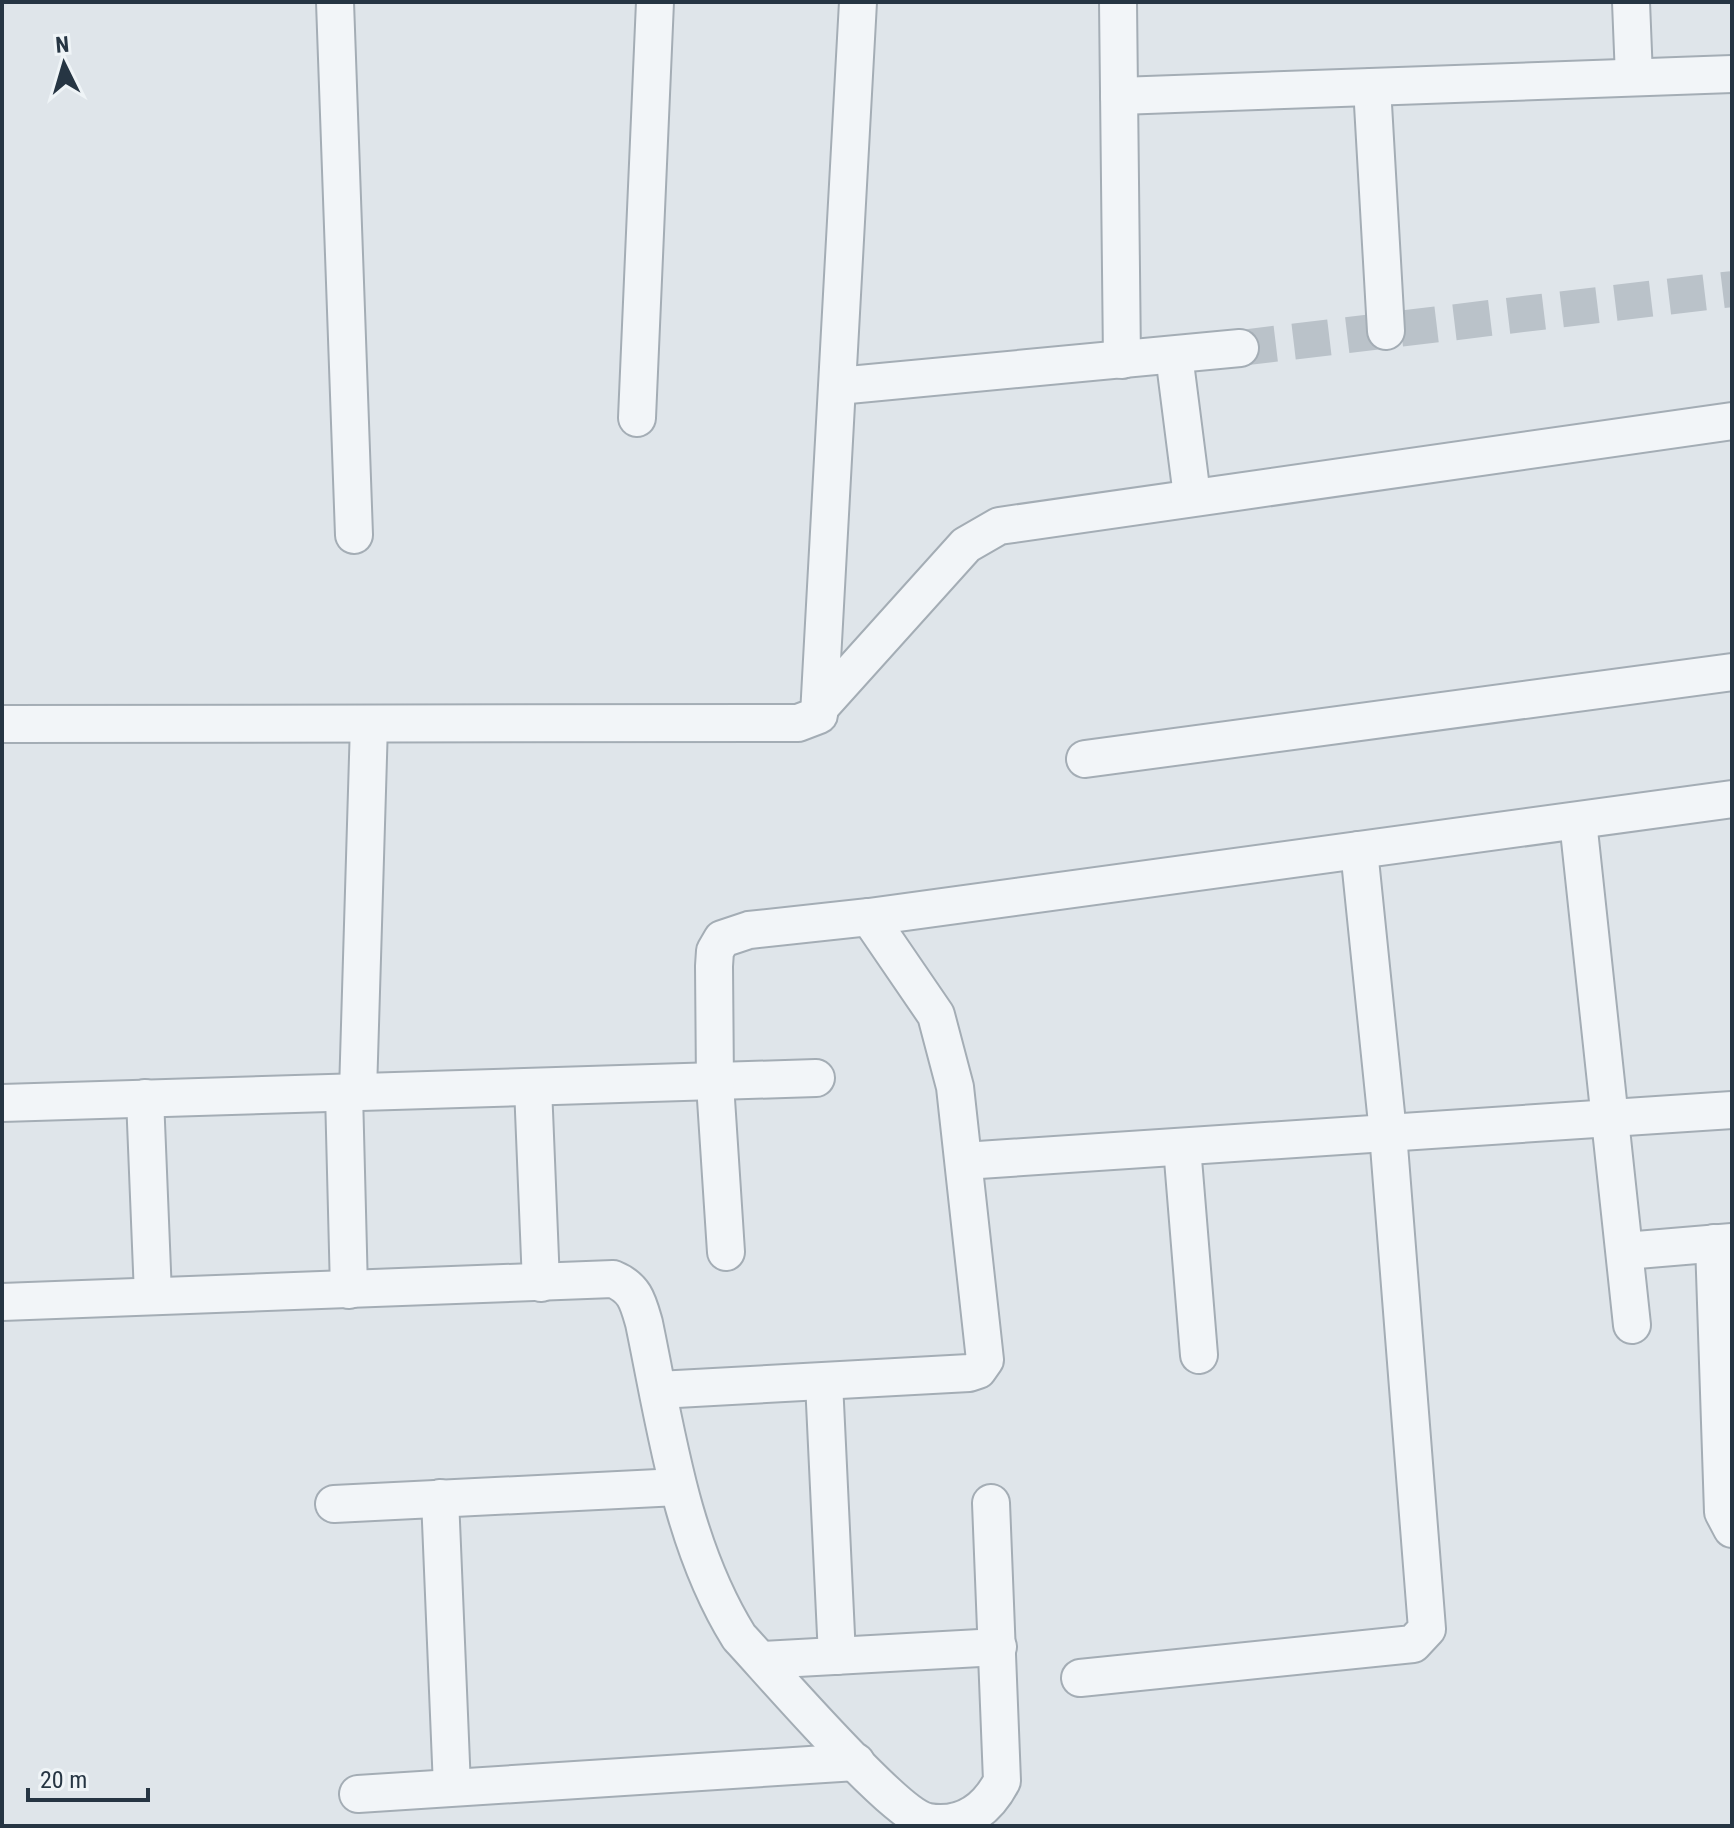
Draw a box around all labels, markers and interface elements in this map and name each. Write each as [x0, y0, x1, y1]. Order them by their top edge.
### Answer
north arrow [24, 24, 104, 104]
text: N [54, 32, 70, 58]
scale bar [28, 1752, 148, 1802]
text: 20 m [40, 1766, 87, 1794]

